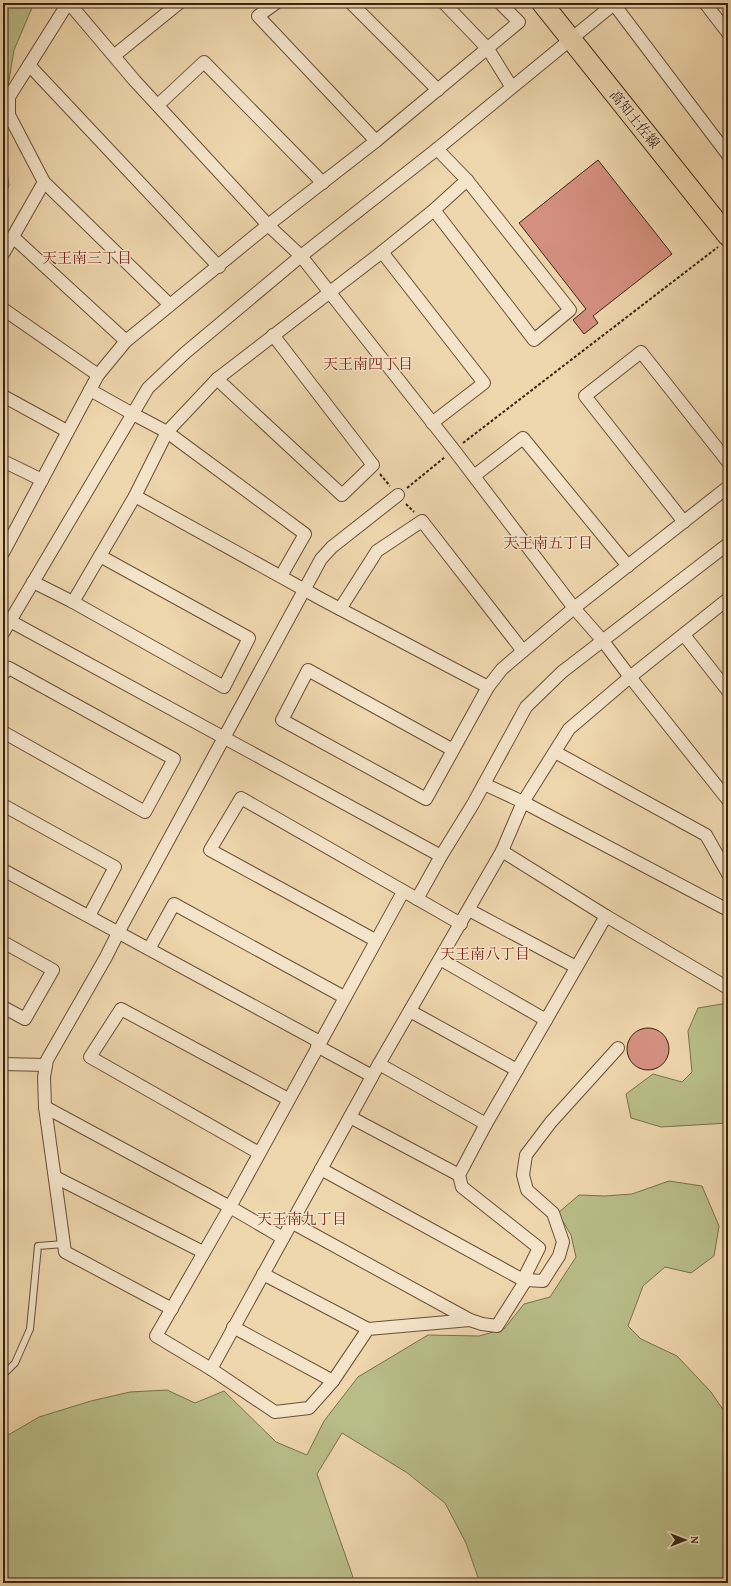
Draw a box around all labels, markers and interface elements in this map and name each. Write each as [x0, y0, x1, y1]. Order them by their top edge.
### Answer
street label: 高知土佐線 [605, 86, 665, 152]
district label: 天王南三丁目 [42, 247, 132, 268]
district label: 天王南四丁目 [323, 353, 413, 374]
district label: 天王南五丁目 [503, 532, 593, 553]
district label: 天王南八丁目 [440, 943, 530, 964]
district label: 天王南九丁目 [257, 1208, 347, 1229]
north arrow [665, 1520, 705, 1560]
text: N [687, 1536, 703, 1544]

